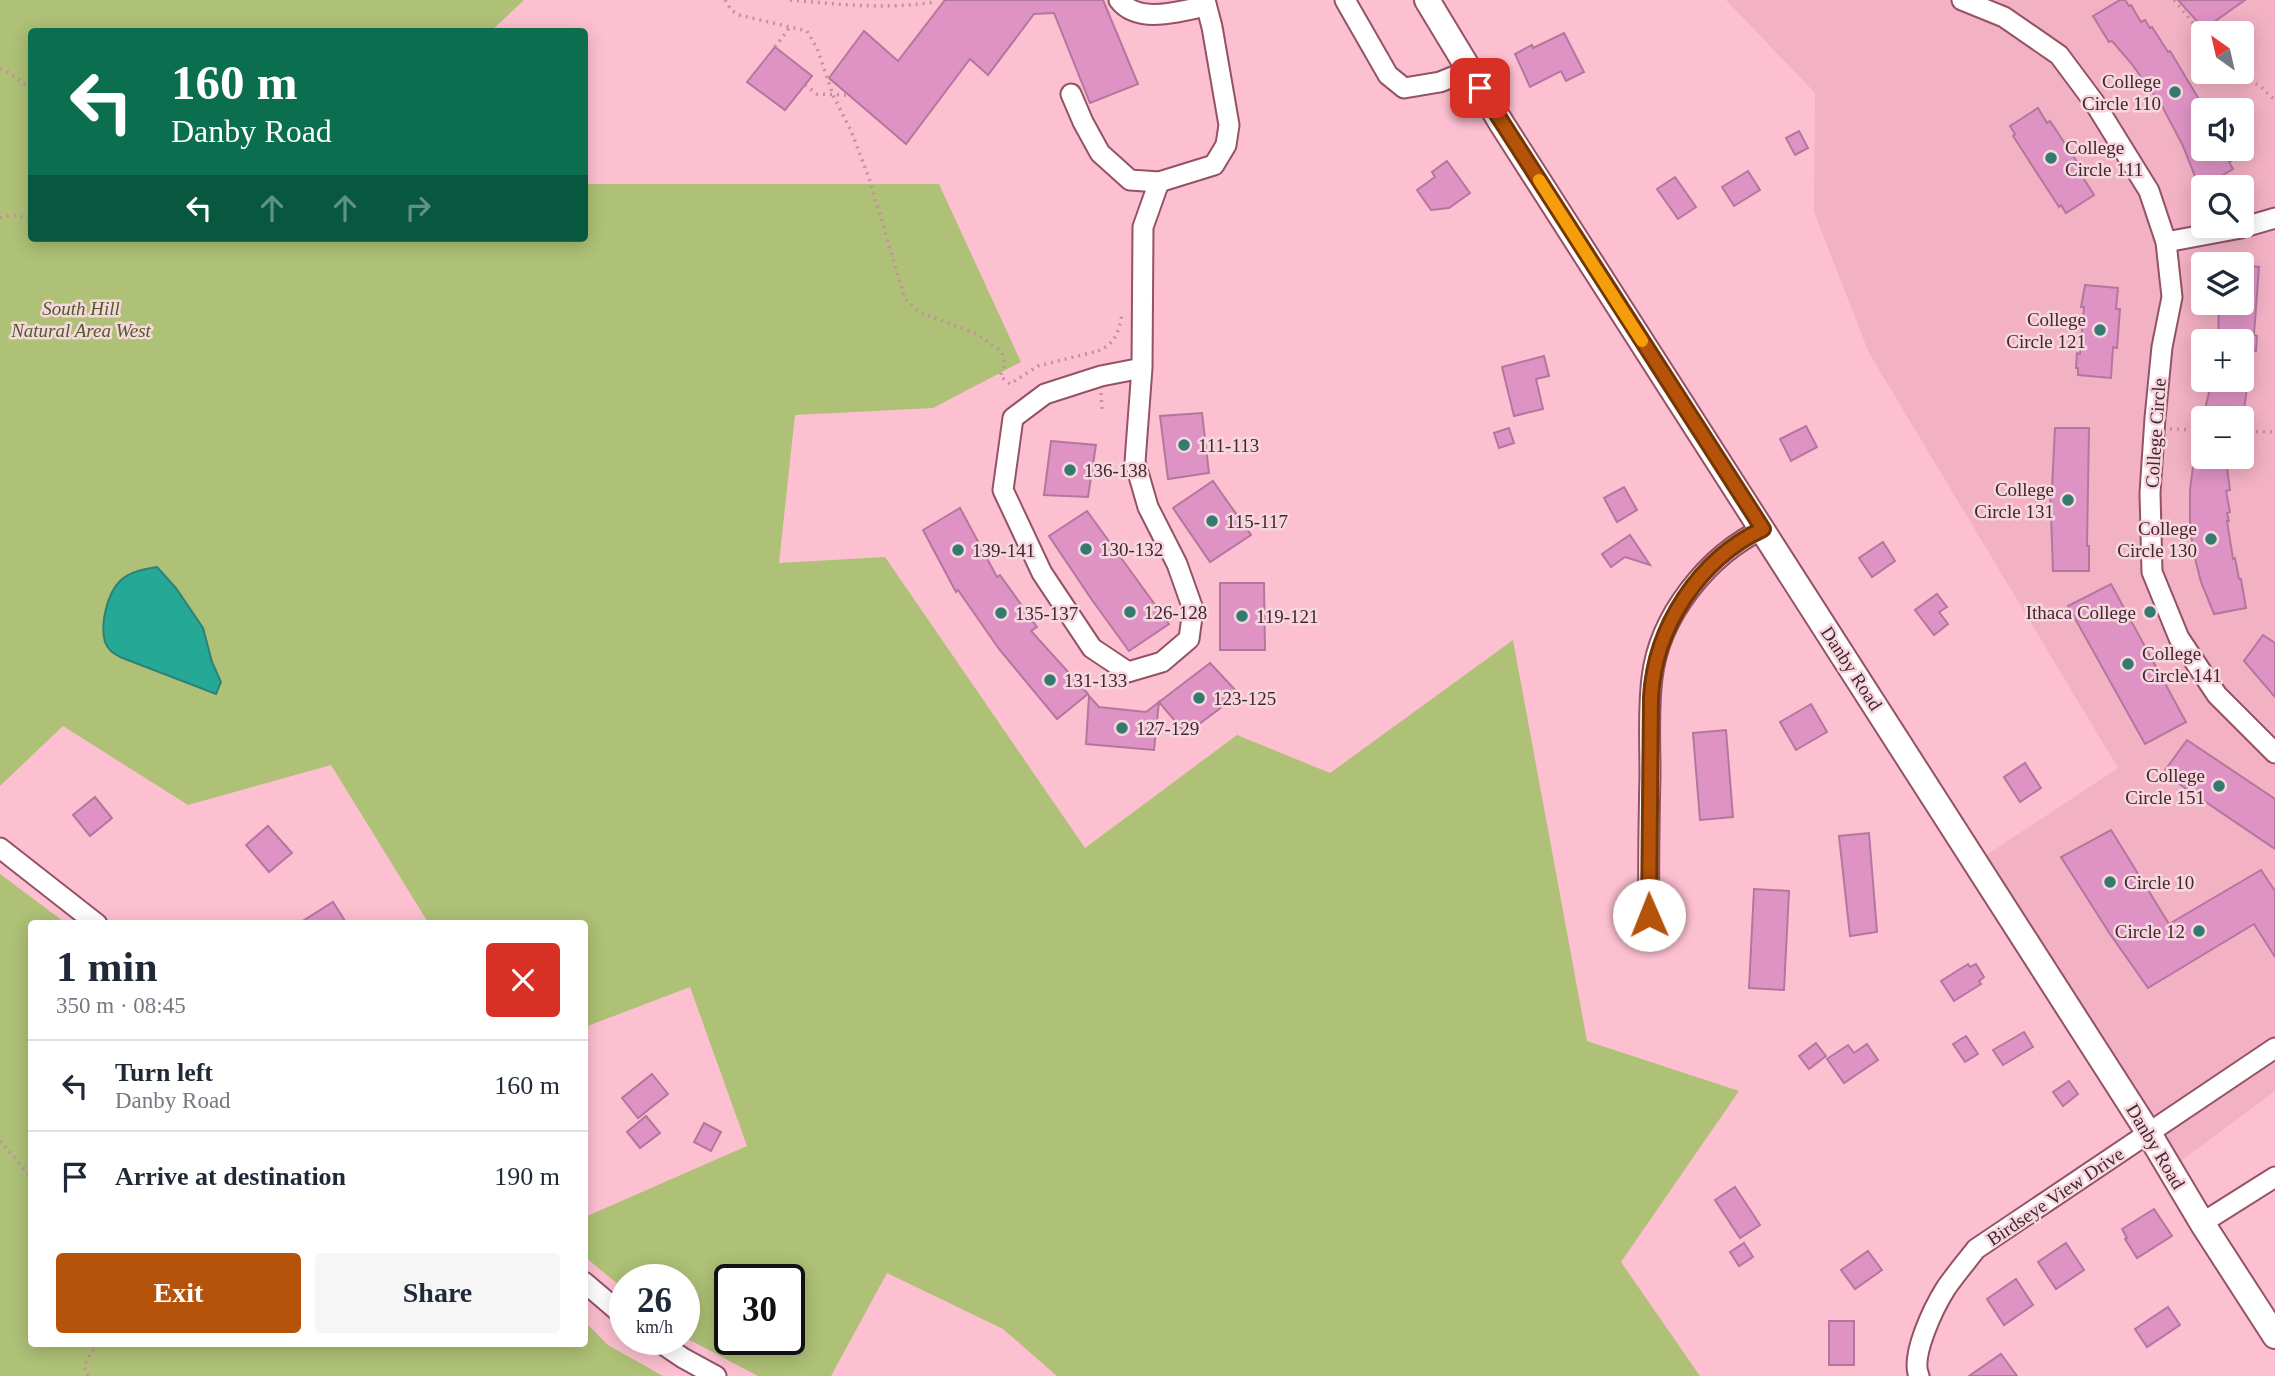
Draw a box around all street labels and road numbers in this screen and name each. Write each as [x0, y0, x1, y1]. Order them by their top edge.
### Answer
street label: College Circle [2141, 377, 2170, 489]
street label: Danby Road [1817, 623, 1887, 714]
street label: Danby Road [2122, 1100, 2189, 1193]
street label: Birdseye View Drive [1983, 1143, 2127, 1250]

